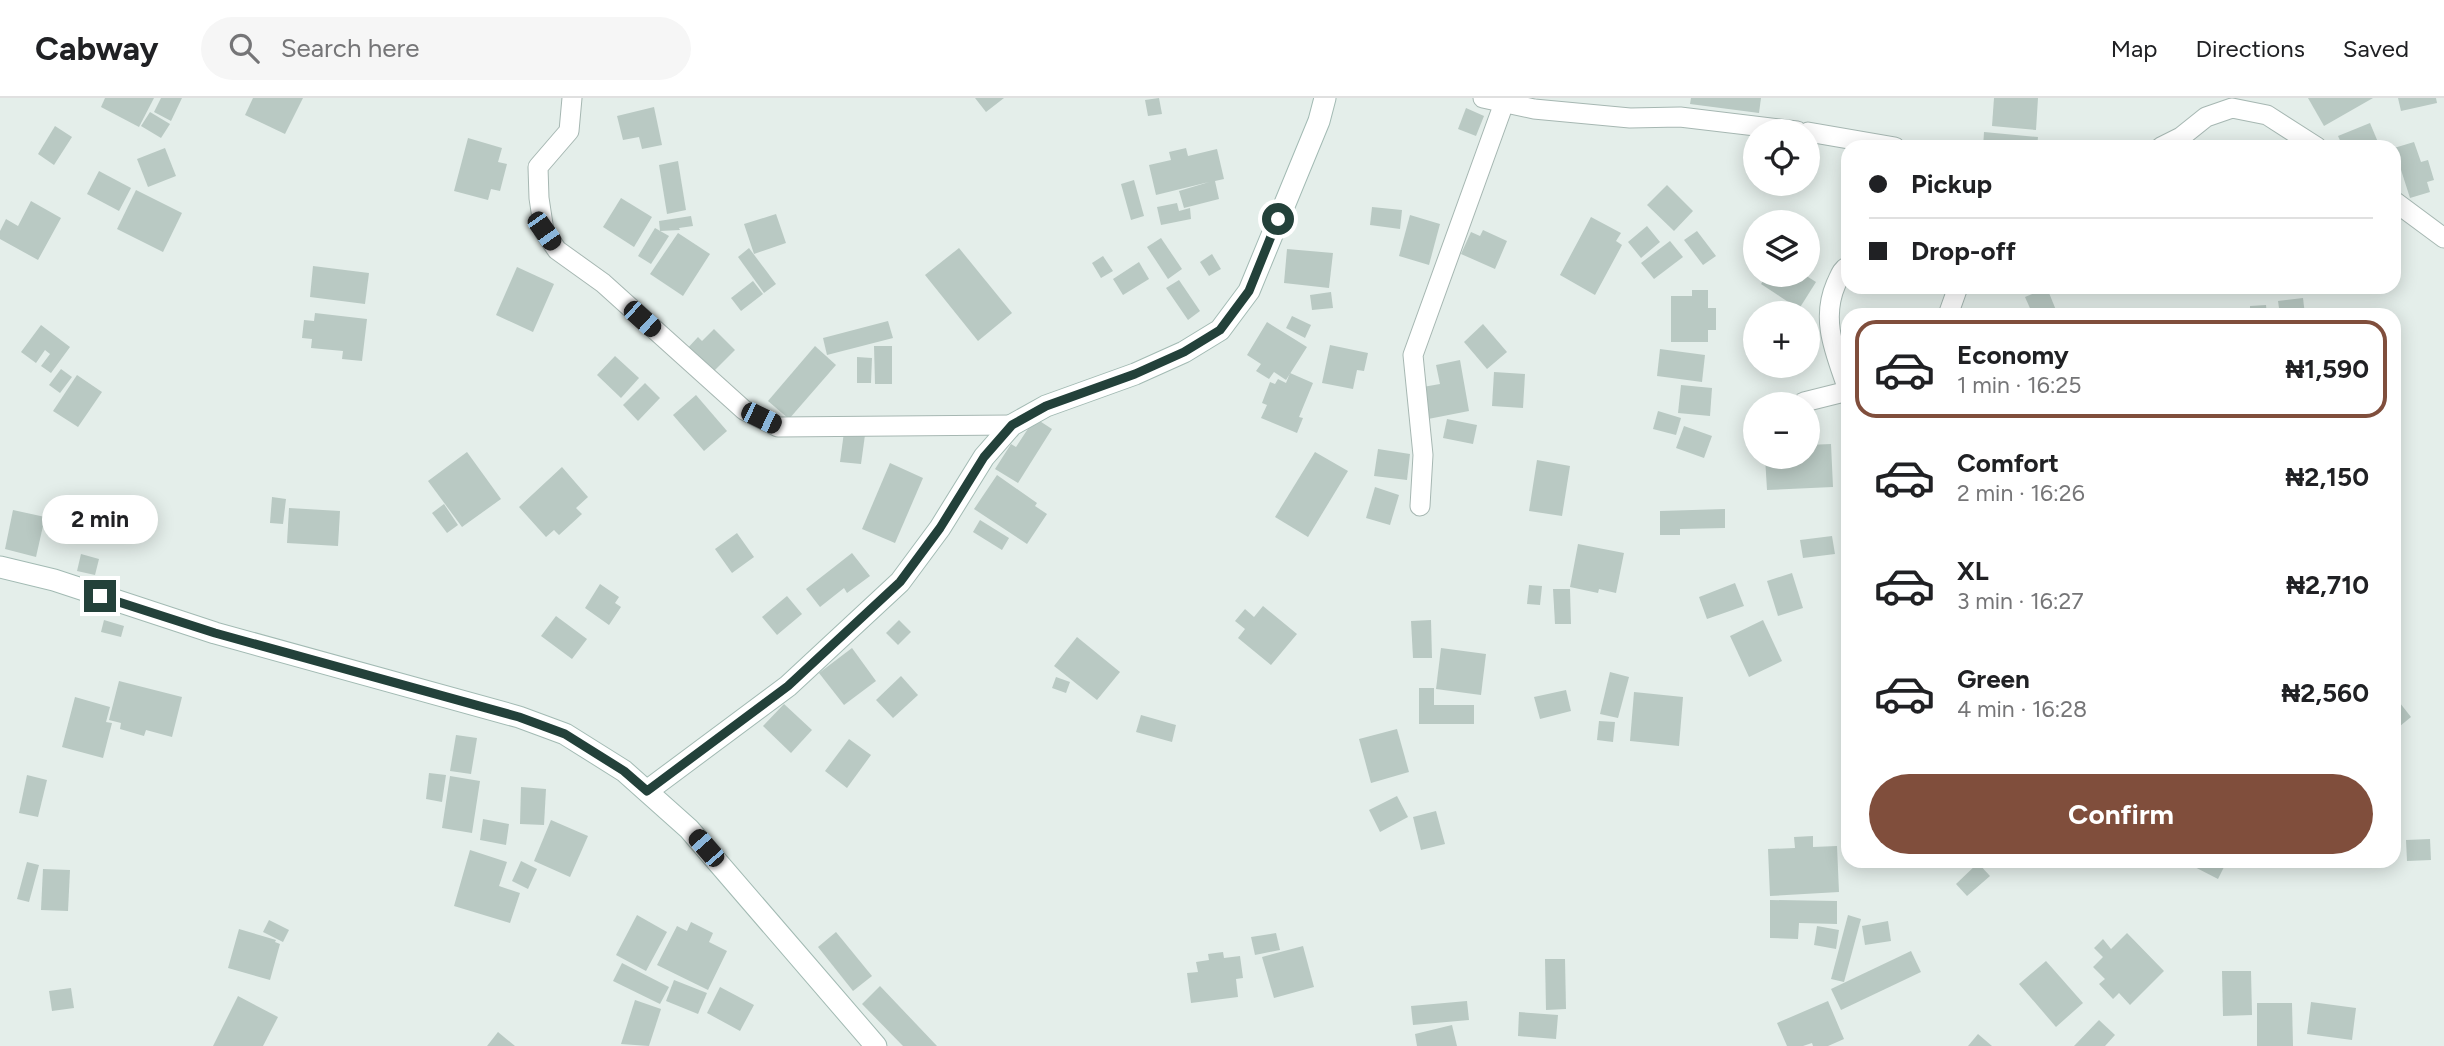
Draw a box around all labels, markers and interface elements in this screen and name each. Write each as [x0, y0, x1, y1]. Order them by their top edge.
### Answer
search box [201, 17, 691, 80]
text: Cabway [35, 29, 159, 68]
icon: search [225, 29, 263, 67]
text: Search here [281, 32, 420, 64]
text: Map [2111, 34, 2157, 63]
text: Directions [2195, 34, 2305, 63]
text: Saved [2343, 34, 2409, 63]
map controls [1743, 119, 1820, 469]
button: locate [1743, 119, 1820, 196]
text: Pickup [1911, 168, 1992, 200]
route start [1262, 203, 1294, 235]
car [524, 208, 565, 254]
button: layers [1743, 210, 1820, 287]
text: Drop-off [1911, 235, 2016, 267]
car [620, 297, 665, 341]
button: + [1743, 301, 1820, 378]
icon: car [1873, 338, 1936, 401]
text: Economy [1957, 339, 2069, 371]
text: ₦1,590 [2286, 353, 2369, 385]
text: 1 min · 16:25 [1957, 371, 2082, 399]
button: − [1743, 392, 1820, 469]
car [738, 399, 785, 437]
icon: car [1873, 446, 1936, 509]
text: Comfort [1957, 447, 2059, 479]
text: ₦2,150 [2286, 461, 2369, 493]
text: 2 min · 16:26 [1957, 479, 2085, 507]
callout: 2 min [42, 494, 158, 544]
text: 2 min [71, 505, 129, 533]
icon: car [1873, 554, 1936, 617]
text: XL [1957, 555, 1989, 587]
text: ₦2,710 [2286, 569, 2369, 601]
route end [84, 580, 116, 612]
text: 3 min · 16:27 [1957, 587, 2084, 615]
icon: car [1873, 662, 1936, 725]
text: Green [1957, 663, 2030, 695]
text: ₦2,560 [2281, 677, 2369, 709]
text: 4 min · 16:28 [1957, 695, 2087, 723]
button: Confirm [1869, 774, 2373, 854]
car [685, 825, 728, 871]

